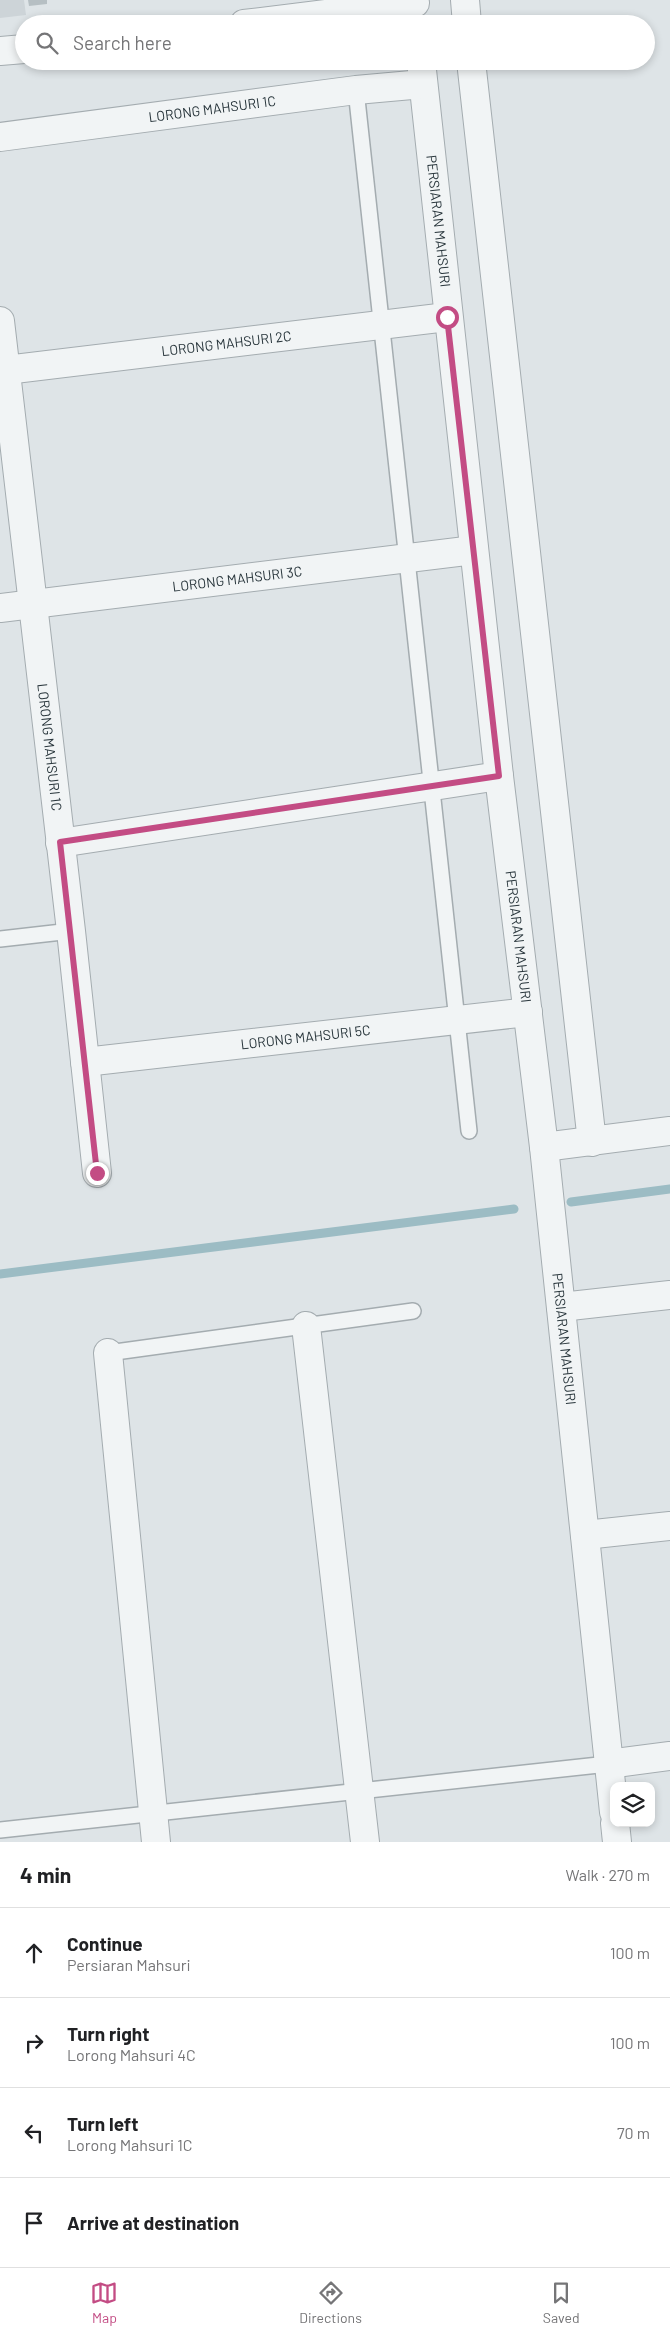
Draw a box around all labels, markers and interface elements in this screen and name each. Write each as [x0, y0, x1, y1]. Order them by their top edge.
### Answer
search box [15, 15, 655, 70]
icon: search [33, 29, 61, 57]
text: Search here [73, 31, 172, 54]
street label: LORONG MAHSURI 1C [147, 92, 277, 125]
street label: PERSIARAN MAHSURI [423, 154, 455, 288]
route start [436, 306, 459, 329]
street label: LORONG MAHSURI 2C [160, 327, 292, 359]
street label: LORONG MAHSURI 3C [171, 562, 303, 595]
street label: LORONG MAHSURI 1C [34, 682, 66, 812]
street label: PERSIARAN MAHSURI [503, 870, 535, 1003]
street label: LORONG MAHSURI 5C [240, 1021, 371, 1052]
route end [86, 1162, 109, 1185]
street label: PERSIARAN MAHSURI [549, 1272, 580, 1406]
map controls [610, 1782, 655, 1827]
button: layers [610, 1782, 655, 1827]
text: 4 min [20, 1862, 71, 1887]
text: Walk · 270 m [565, 1865, 650, 1884]
text: Continue [67, 1932, 143, 1955]
icon: ahead [20, 1939, 48, 1967]
text: 100 m [610, 1943, 650, 1962]
text: Persiaran Mahsuri [67, 1955, 191, 1974]
text: Turn right [67, 2022, 149, 2045]
icon: right [20, 2029, 48, 2057]
text: 100 m [610, 2033, 650, 2052]
text: Lorong Mahsuri 4C [67, 2045, 196, 2064]
text: Turn left [67, 2112, 138, 2135]
icon: left [20, 2119, 48, 2147]
text: 70 m [617, 2123, 650, 2142]
text: Lorong Mahsuri 1C [67, 2135, 193, 2154]
icon: arrive [20, 2209, 48, 2237]
text: Arrive at destination [67, 2211, 239, 2234]
tab: Map [90, 2279, 118, 2326]
tab: Directions [299, 2279, 362, 2326]
tab: Saved [543, 2279, 580, 2326]

